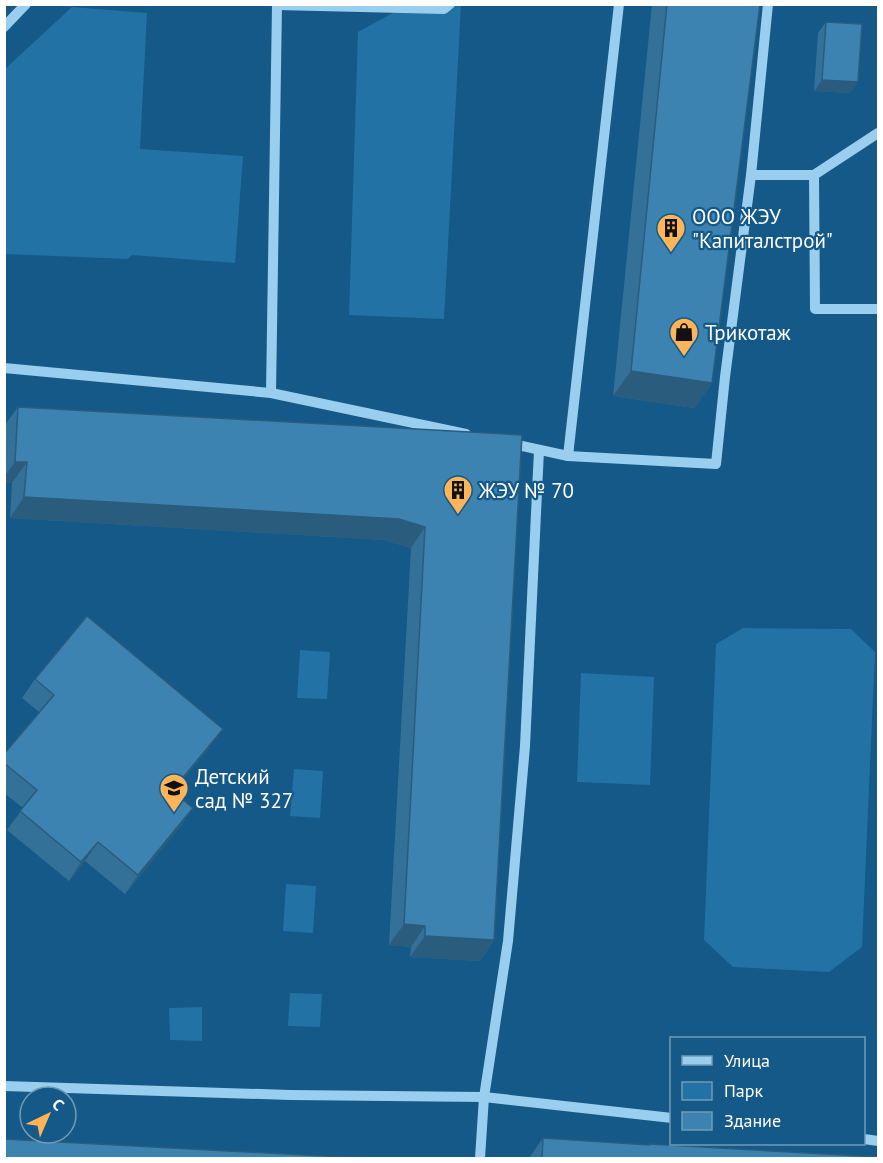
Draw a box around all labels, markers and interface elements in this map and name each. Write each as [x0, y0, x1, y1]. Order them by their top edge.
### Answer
place label: ООО ЖЭУ "Капиталстрой" [692, 203, 833, 254]
building icon: ООО ЖЭУ "Капиталстрой" [655, 212, 687, 254]
shop icon: Трикотаж [668, 316, 700, 358]
place label: Трикотаж [705, 319, 791, 346]
building icon: ЖЭУ № 70 [442, 474, 474, 516]
place label: ЖЭУ № 70 [478, 477, 574, 504]
place label: Детский сад № 327 [195, 763, 293, 814]
school or university icon: Детский сад № 327 [158, 772, 190, 814]
legend [670, 1037, 865, 1145]
text: Улица [724, 1049, 770, 1072]
text: Парк [724, 1079, 764, 1102]
north arrow [18, 1085, 78, 1145]
text: С [48, 1094, 69, 1115]
text: Здание [724, 1109, 781, 1132]

